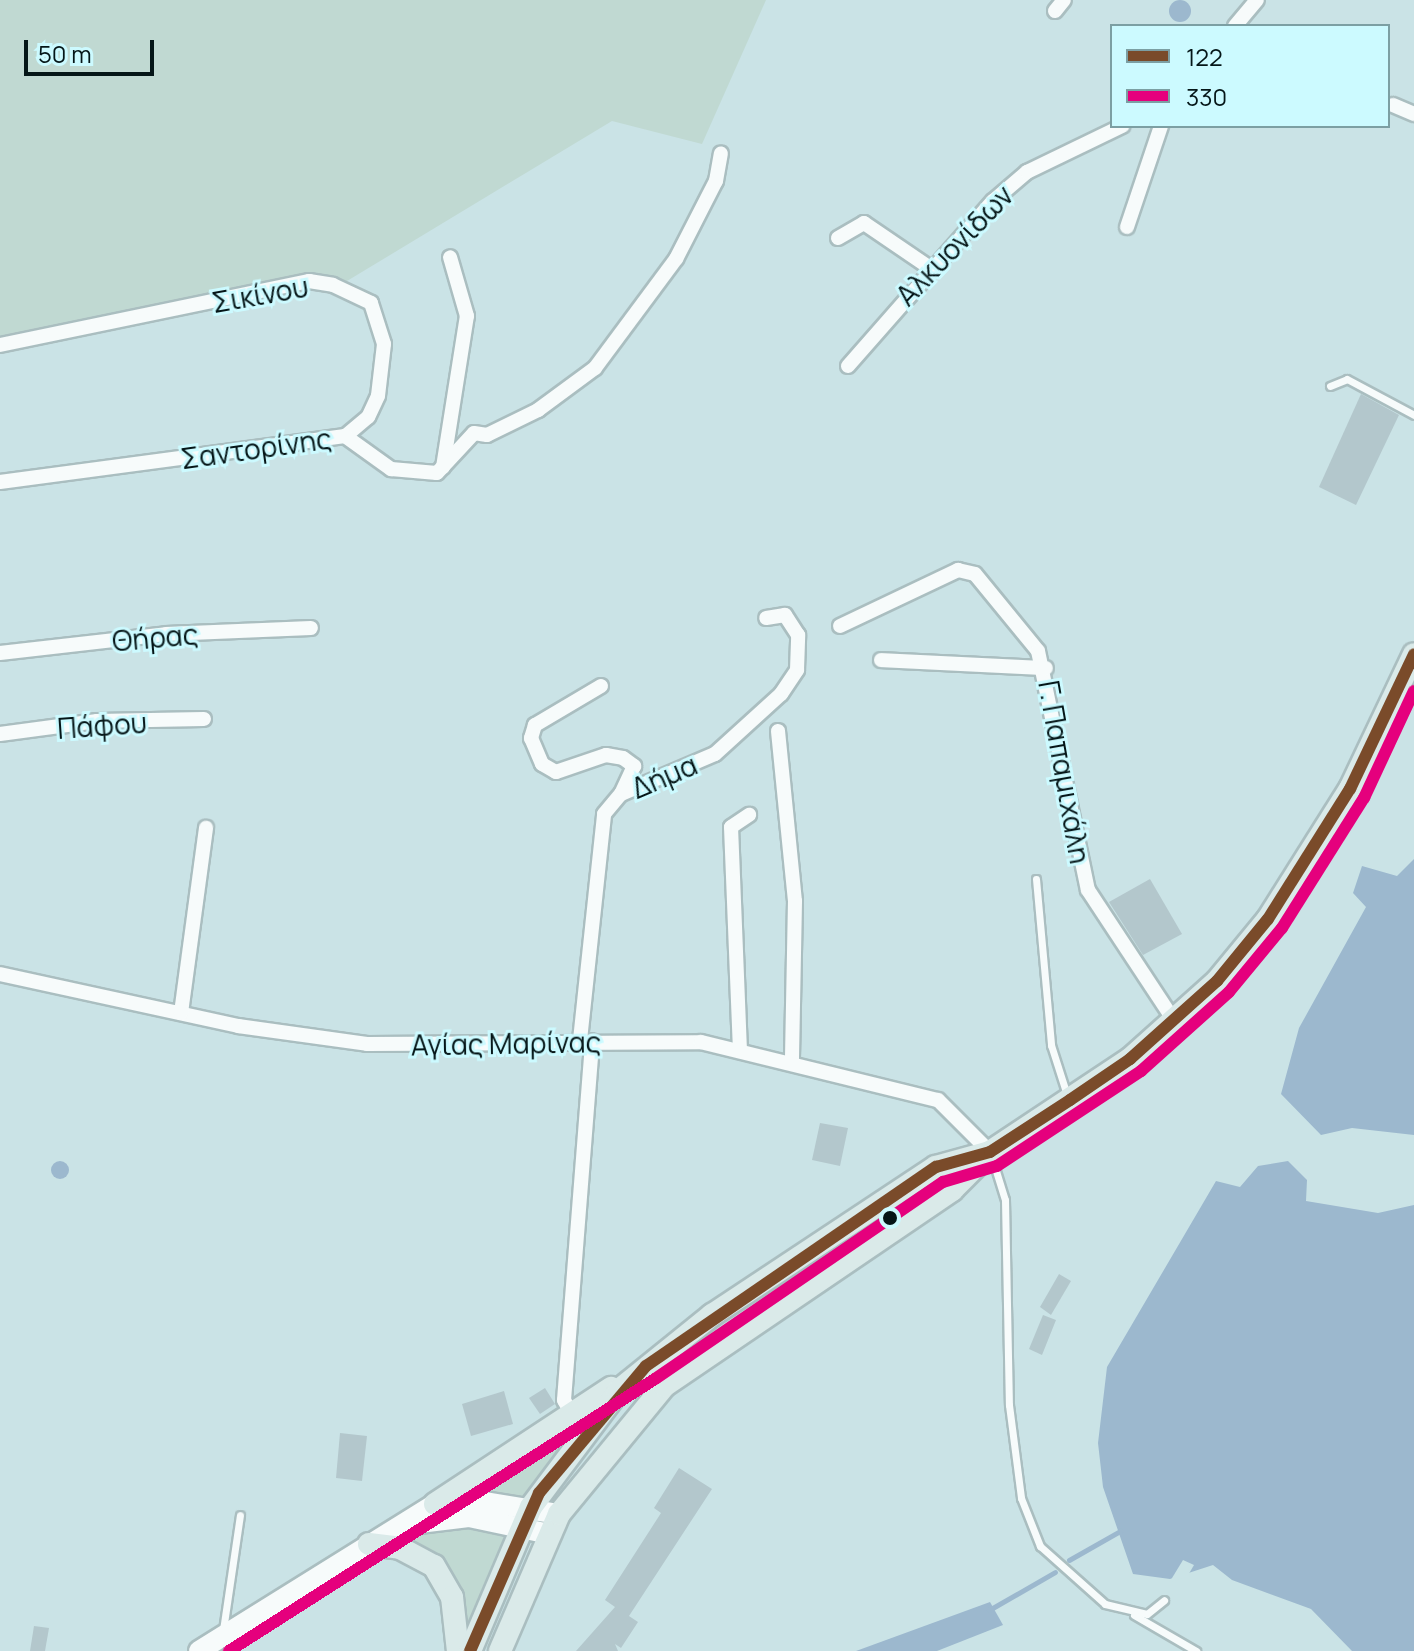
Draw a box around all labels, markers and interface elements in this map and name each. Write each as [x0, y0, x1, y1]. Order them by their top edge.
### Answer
scale bar [28, 24, 158, 74]
legend [1110, 24, 1390, 128]
text: 50 m [38, 37, 92, 70]
text: 122 [1186, 40, 1223, 73]
text: 330 [1186, 80, 1227, 113]
street label: Αλκυονίδων [888, 178, 1020, 312]
street label: Σικίνου [209, 269, 311, 319]
street label: Σαντορίνης [179, 421, 333, 475]
street label: Θήρας [111, 617, 199, 657]
street label: Γ. Παπαμιχάλη [1032, 678, 1098, 866]
street label: Πάφου [56, 705, 148, 745]
street label: Δήμα [626, 747, 702, 805]
street label: Αγίας Μαρίνας [411, 1025, 601, 1061]
unlabelled marker [882, 1210, 898, 1226]

